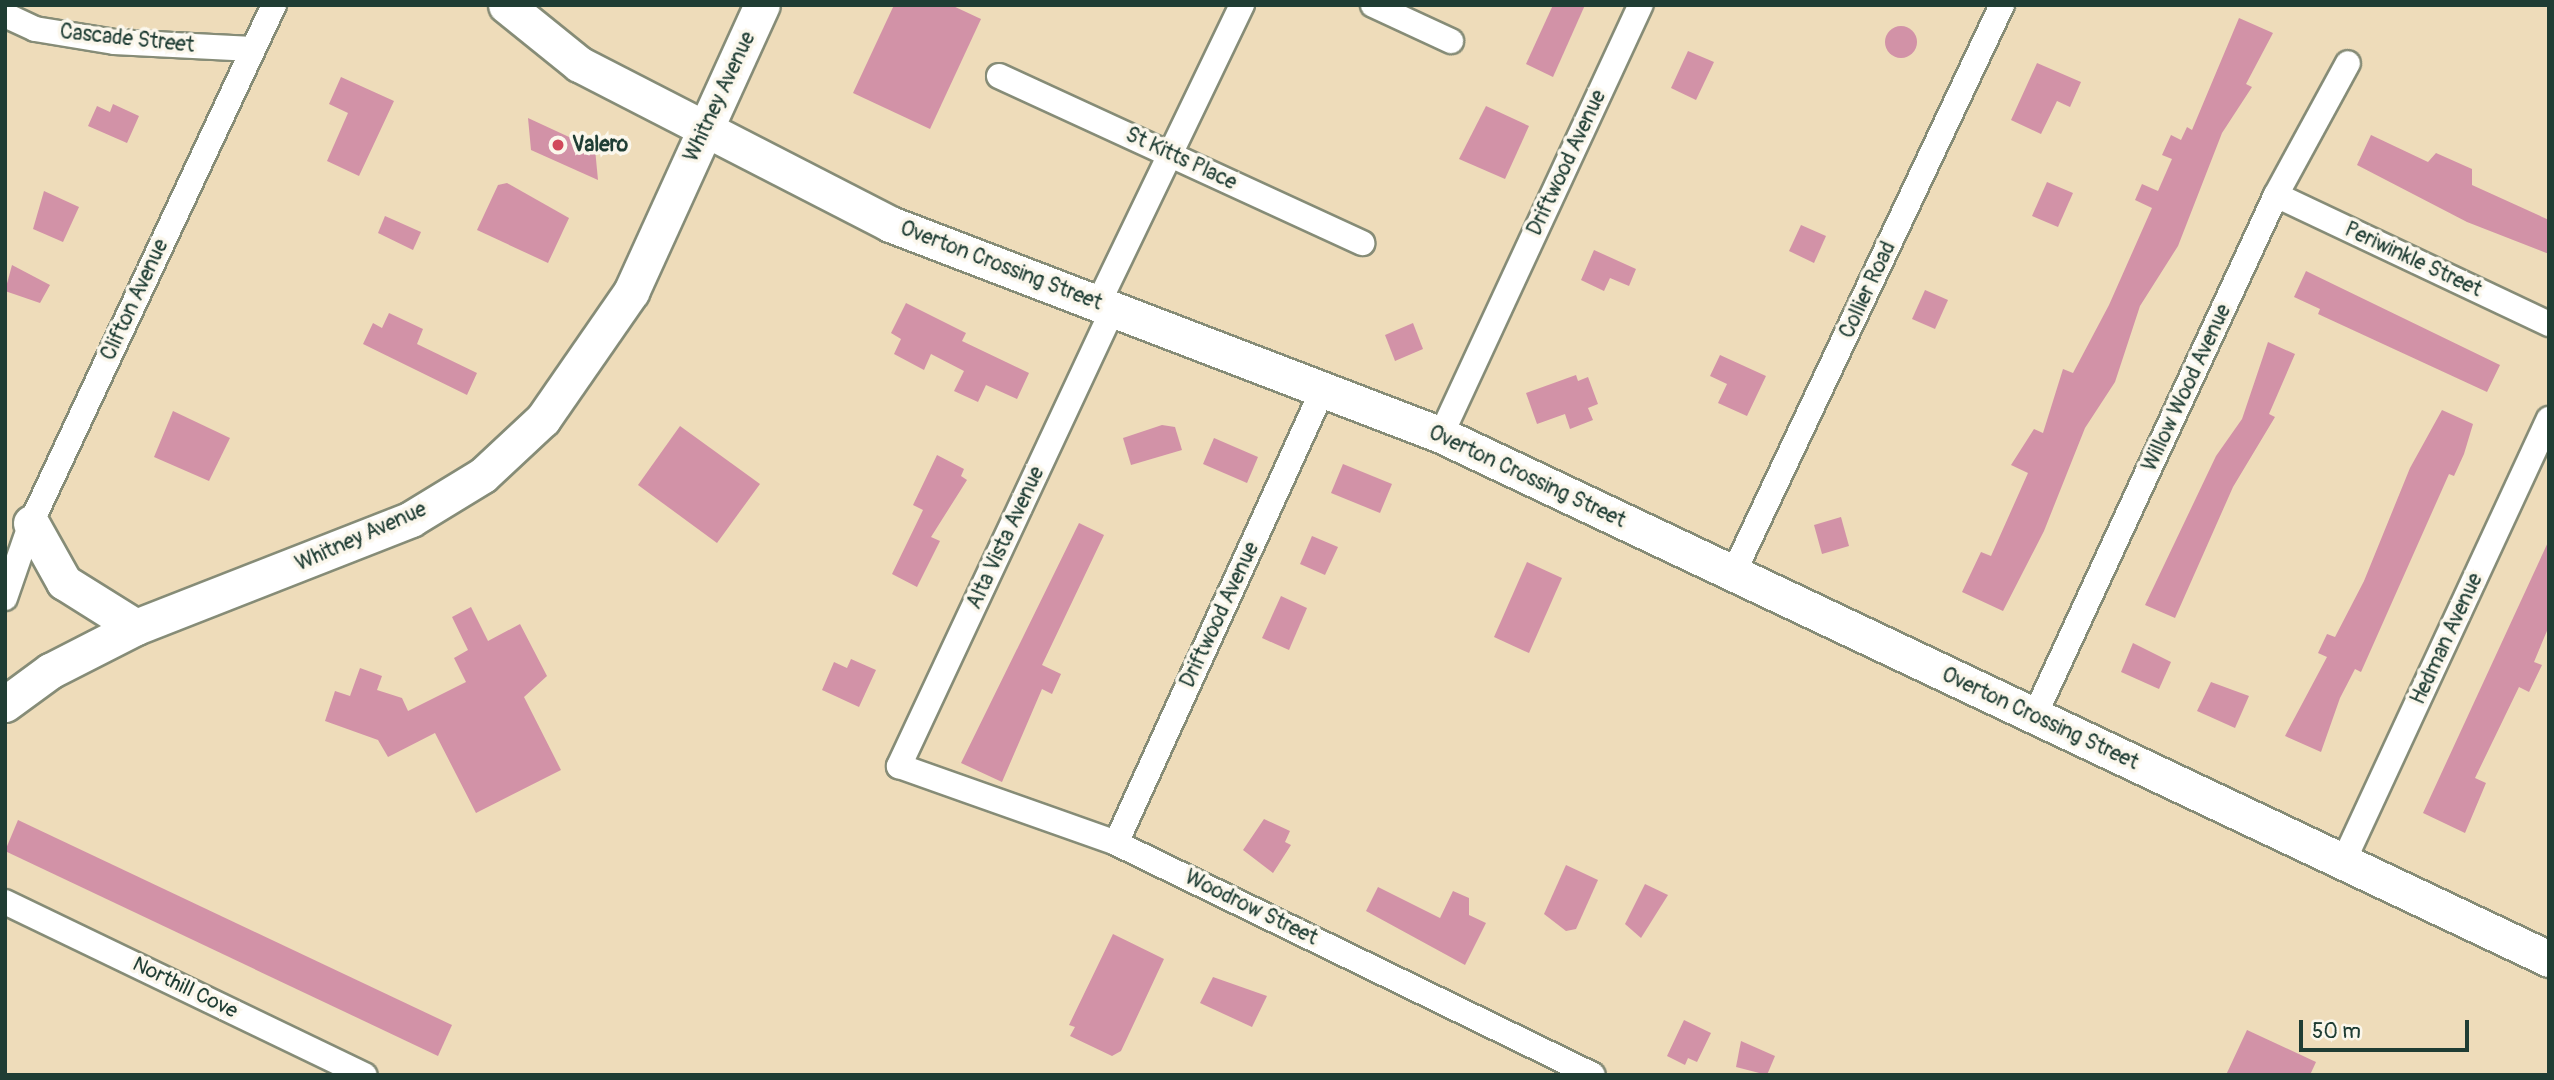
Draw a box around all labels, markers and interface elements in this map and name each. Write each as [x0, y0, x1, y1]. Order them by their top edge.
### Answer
street label: Cascade Street [59, 19, 195, 59]
street label: Whitney Avenue [679, 28, 761, 166]
street label: Driftwood Avenue [1522, 86, 1612, 240]
street label: St Kitts Place [1121, 122, 1241, 196]
place label: Valero [572, 132, 628, 158]
marker: Valero [550, 137, 566, 153]
street label: Overton Crossing Street [897, 216, 1105, 316]
street label: Periwinkle Street [2340, 217, 2486, 303]
street label: Clifton Avenue [96, 235, 174, 365]
street label: Collier Road [1835, 238, 1901, 342]
street label: Willow Wood Avenue [2137, 300, 2237, 476]
street label: Overton Crossing Street [1425, 420, 1629, 534]
street label: Alta Vista Avenue [962, 463, 1050, 613]
street label: Whitney Avenue [292, 497, 430, 577]
street label: Driftwood Avenue [1175, 538, 1265, 692]
street label: Hedman Avenue [2406, 569, 2488, 709]
street label: Overton Crossing Street [1938, 662, 2142, 776]
street label: Woodrow Street [1180, 865, 1322, 951]
street label: Northill Cove [128, 952, 242, 1024]
scale bar [2302, 1006, 2472, 1050]
text: 50 m [2312, 1018, 2361, 1045]

